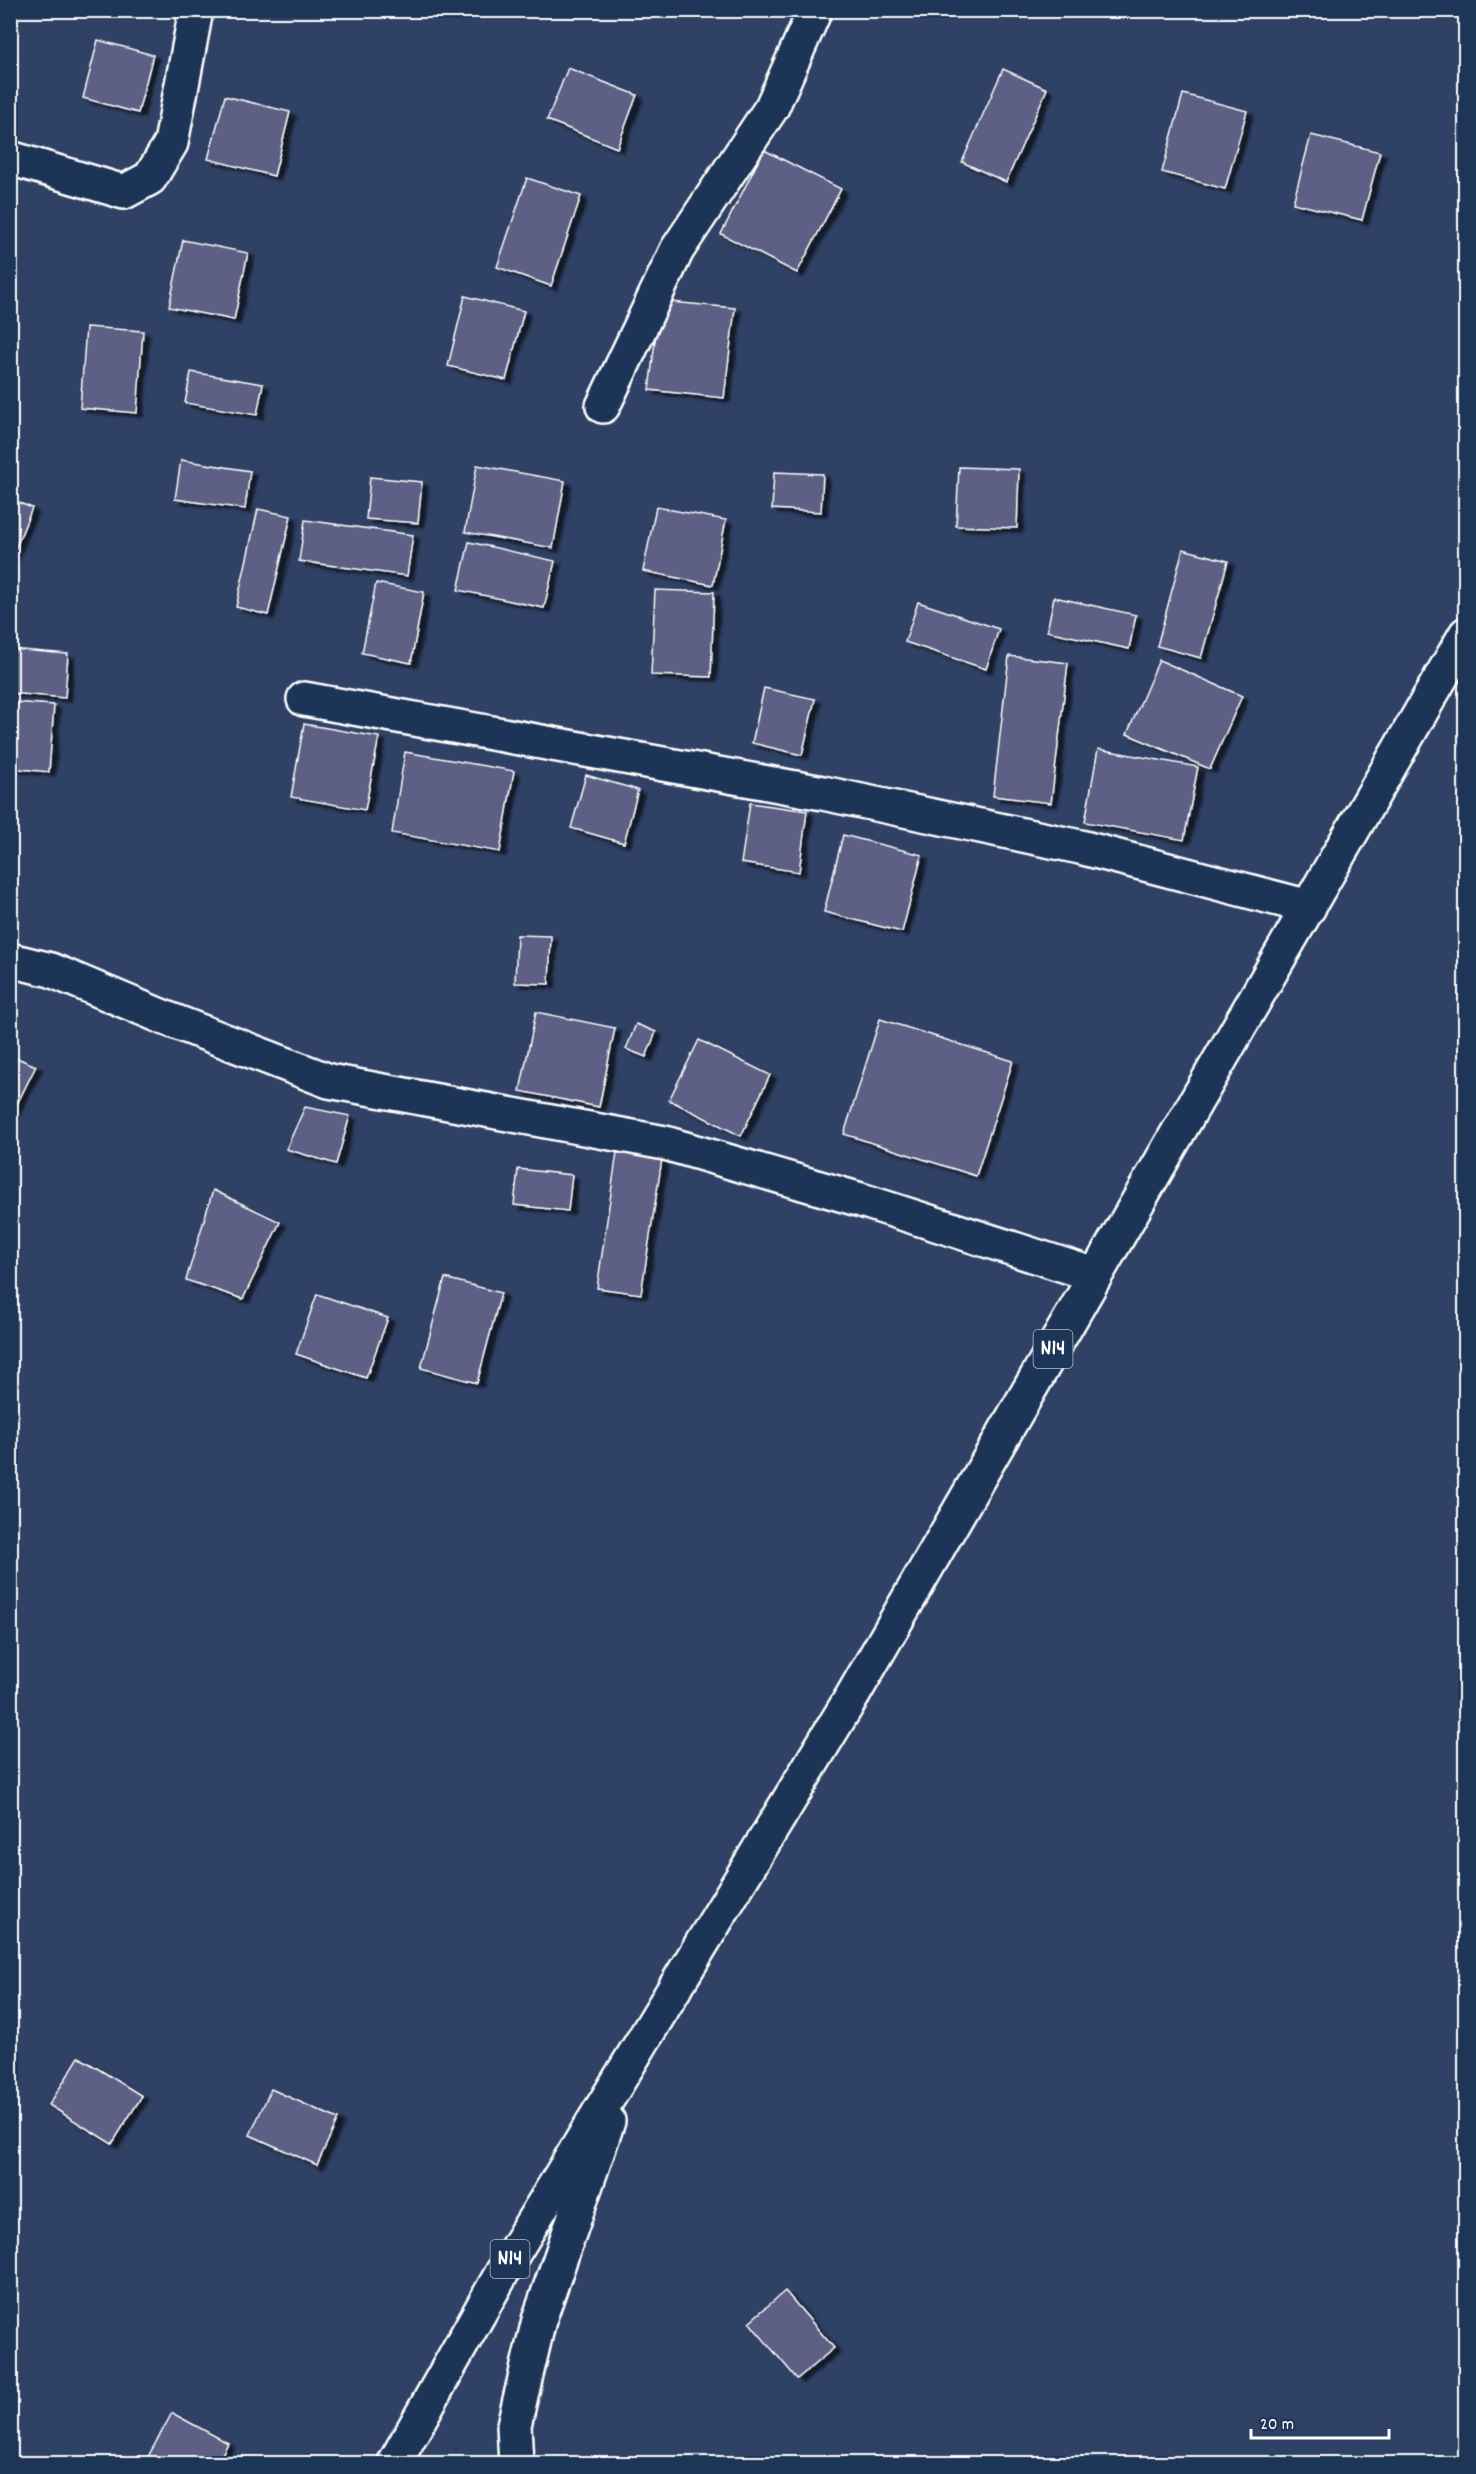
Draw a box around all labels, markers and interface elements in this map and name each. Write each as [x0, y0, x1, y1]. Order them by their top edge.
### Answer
road number: N14 [1034, 1330, 1072, 1368]
road number: N14 [490, 2240, 530, 2278]
scale bar [1251, 2402, 1389, 2440]
text: 20 m [1260, 2413, 1294, 2438]

